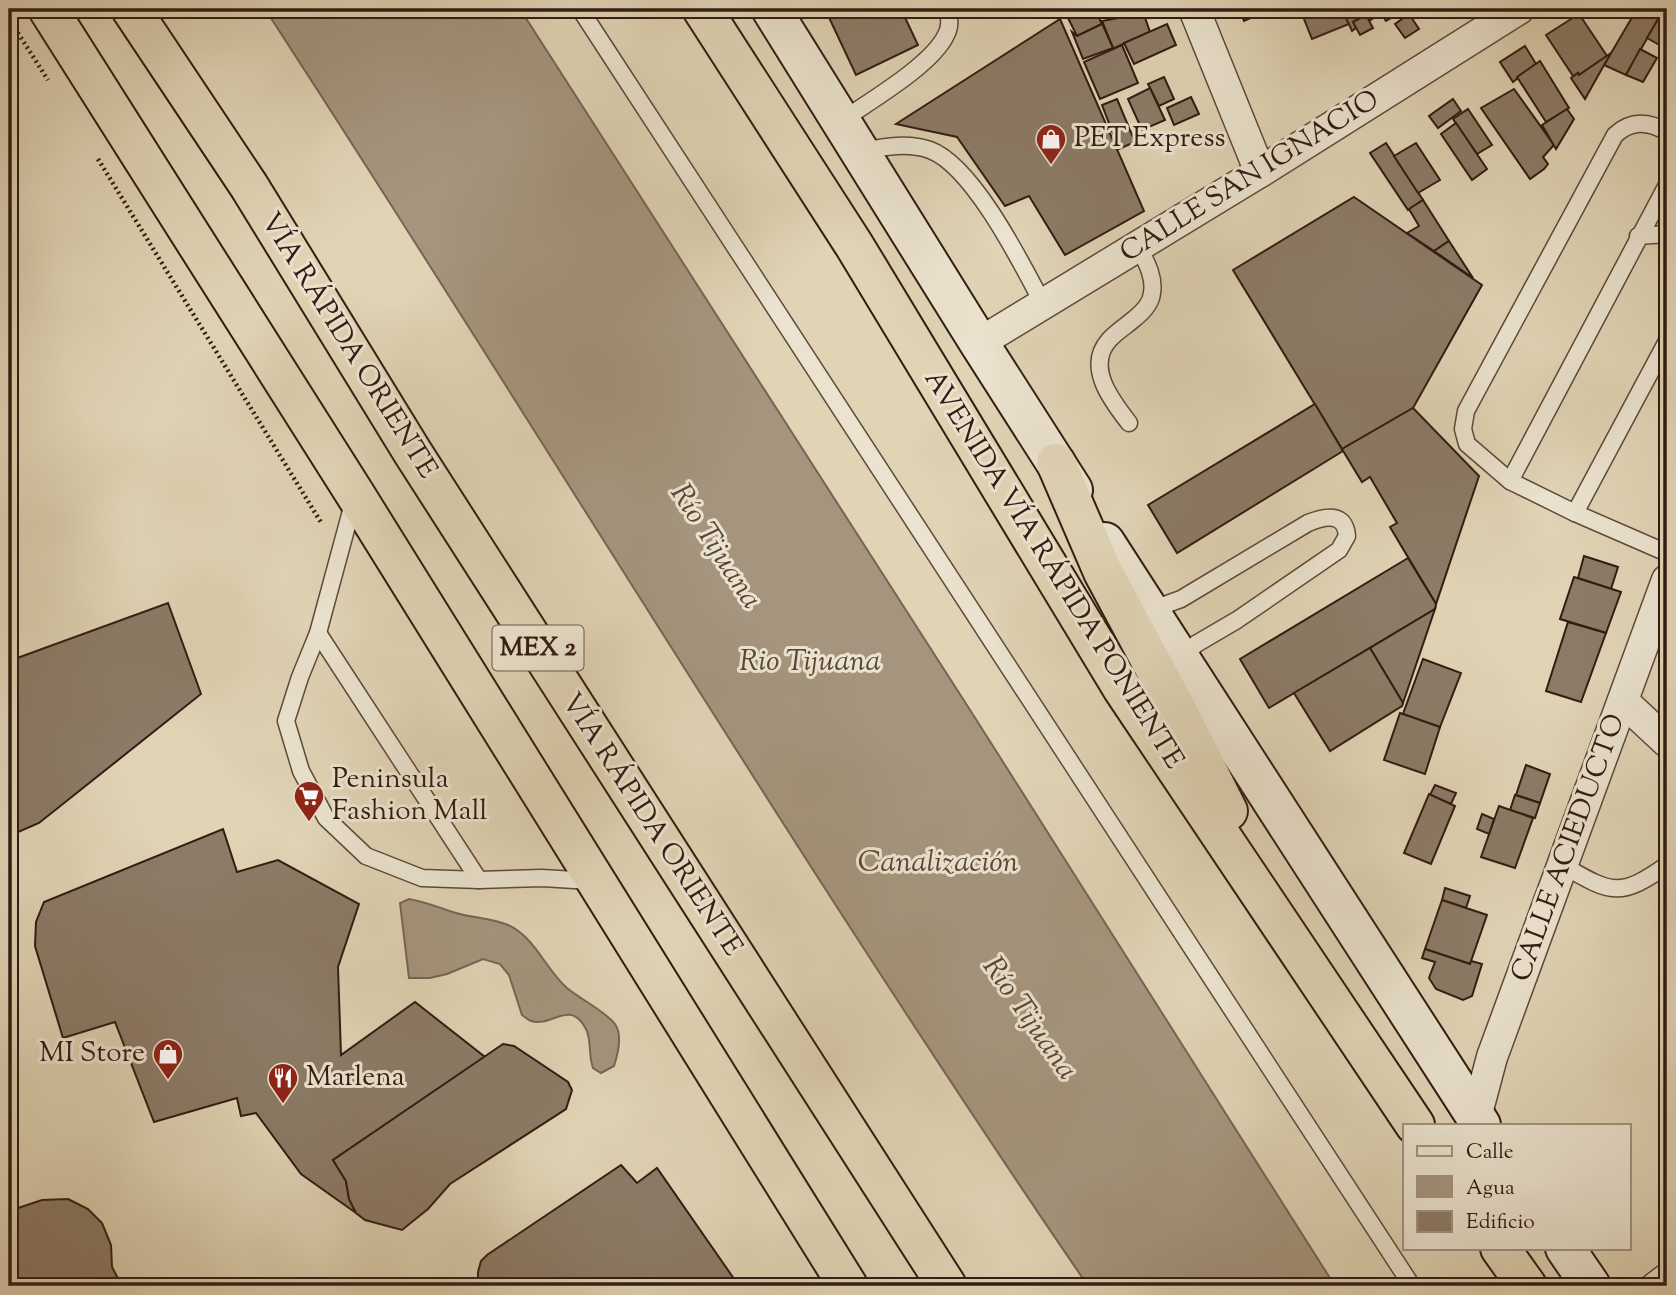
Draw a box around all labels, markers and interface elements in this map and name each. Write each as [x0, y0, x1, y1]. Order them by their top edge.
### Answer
street label: CALLE SAN IGNACIO [1113, 81, 1387, 273]
place label: PET Express [1074, 119, 1225, 159]
shop icon: PET Express [1034, 122, 1068, 166]
street label: VÍA RÁPIDA ORIENTE [250, 205, 446, 487]
street label: AVENIDA VÍA RÁPIDA PONIENTE [913, 363, 1193, 777]
water label: Río Tijuana [658, 476, 772, 618]
road number: MEX 2 [492, 626, 584, 670]
water label: Rio Tijuana [739, 641, 881, 684]
street label: VÍA RÁPIDA ORIENTE [551, 685, 751, 965]
street label: CALLE ACIEDUCTO [1502, 709, 1636, 987]
place label: Peninsula Fashion Mall [332, 760, 488, 832]
supermarket icon: Peninsula Fashion Mall [292, 779, 326, 823]
water label: Canalización [858, 842, 1019, 885]
water label: Río Tijuana [971, 949, 1087, 1089]
place label: MI Store [39, 1034, 145, 1074]
shop icon: MI Store [151, 1037, 185, 1081]
place label: Marlena [306, 1058, 405, 1098]
restaurant icon: Marlena [266, 1061, 300, 1105]
legend [1403, 1124, 1630, 1250]
text: Calle [1466, 1138, 1514, 1168]
text: Agua [1466, 1174, 1515, 1204]
text: Edificio [1466, 1208, 1535, 1238]

